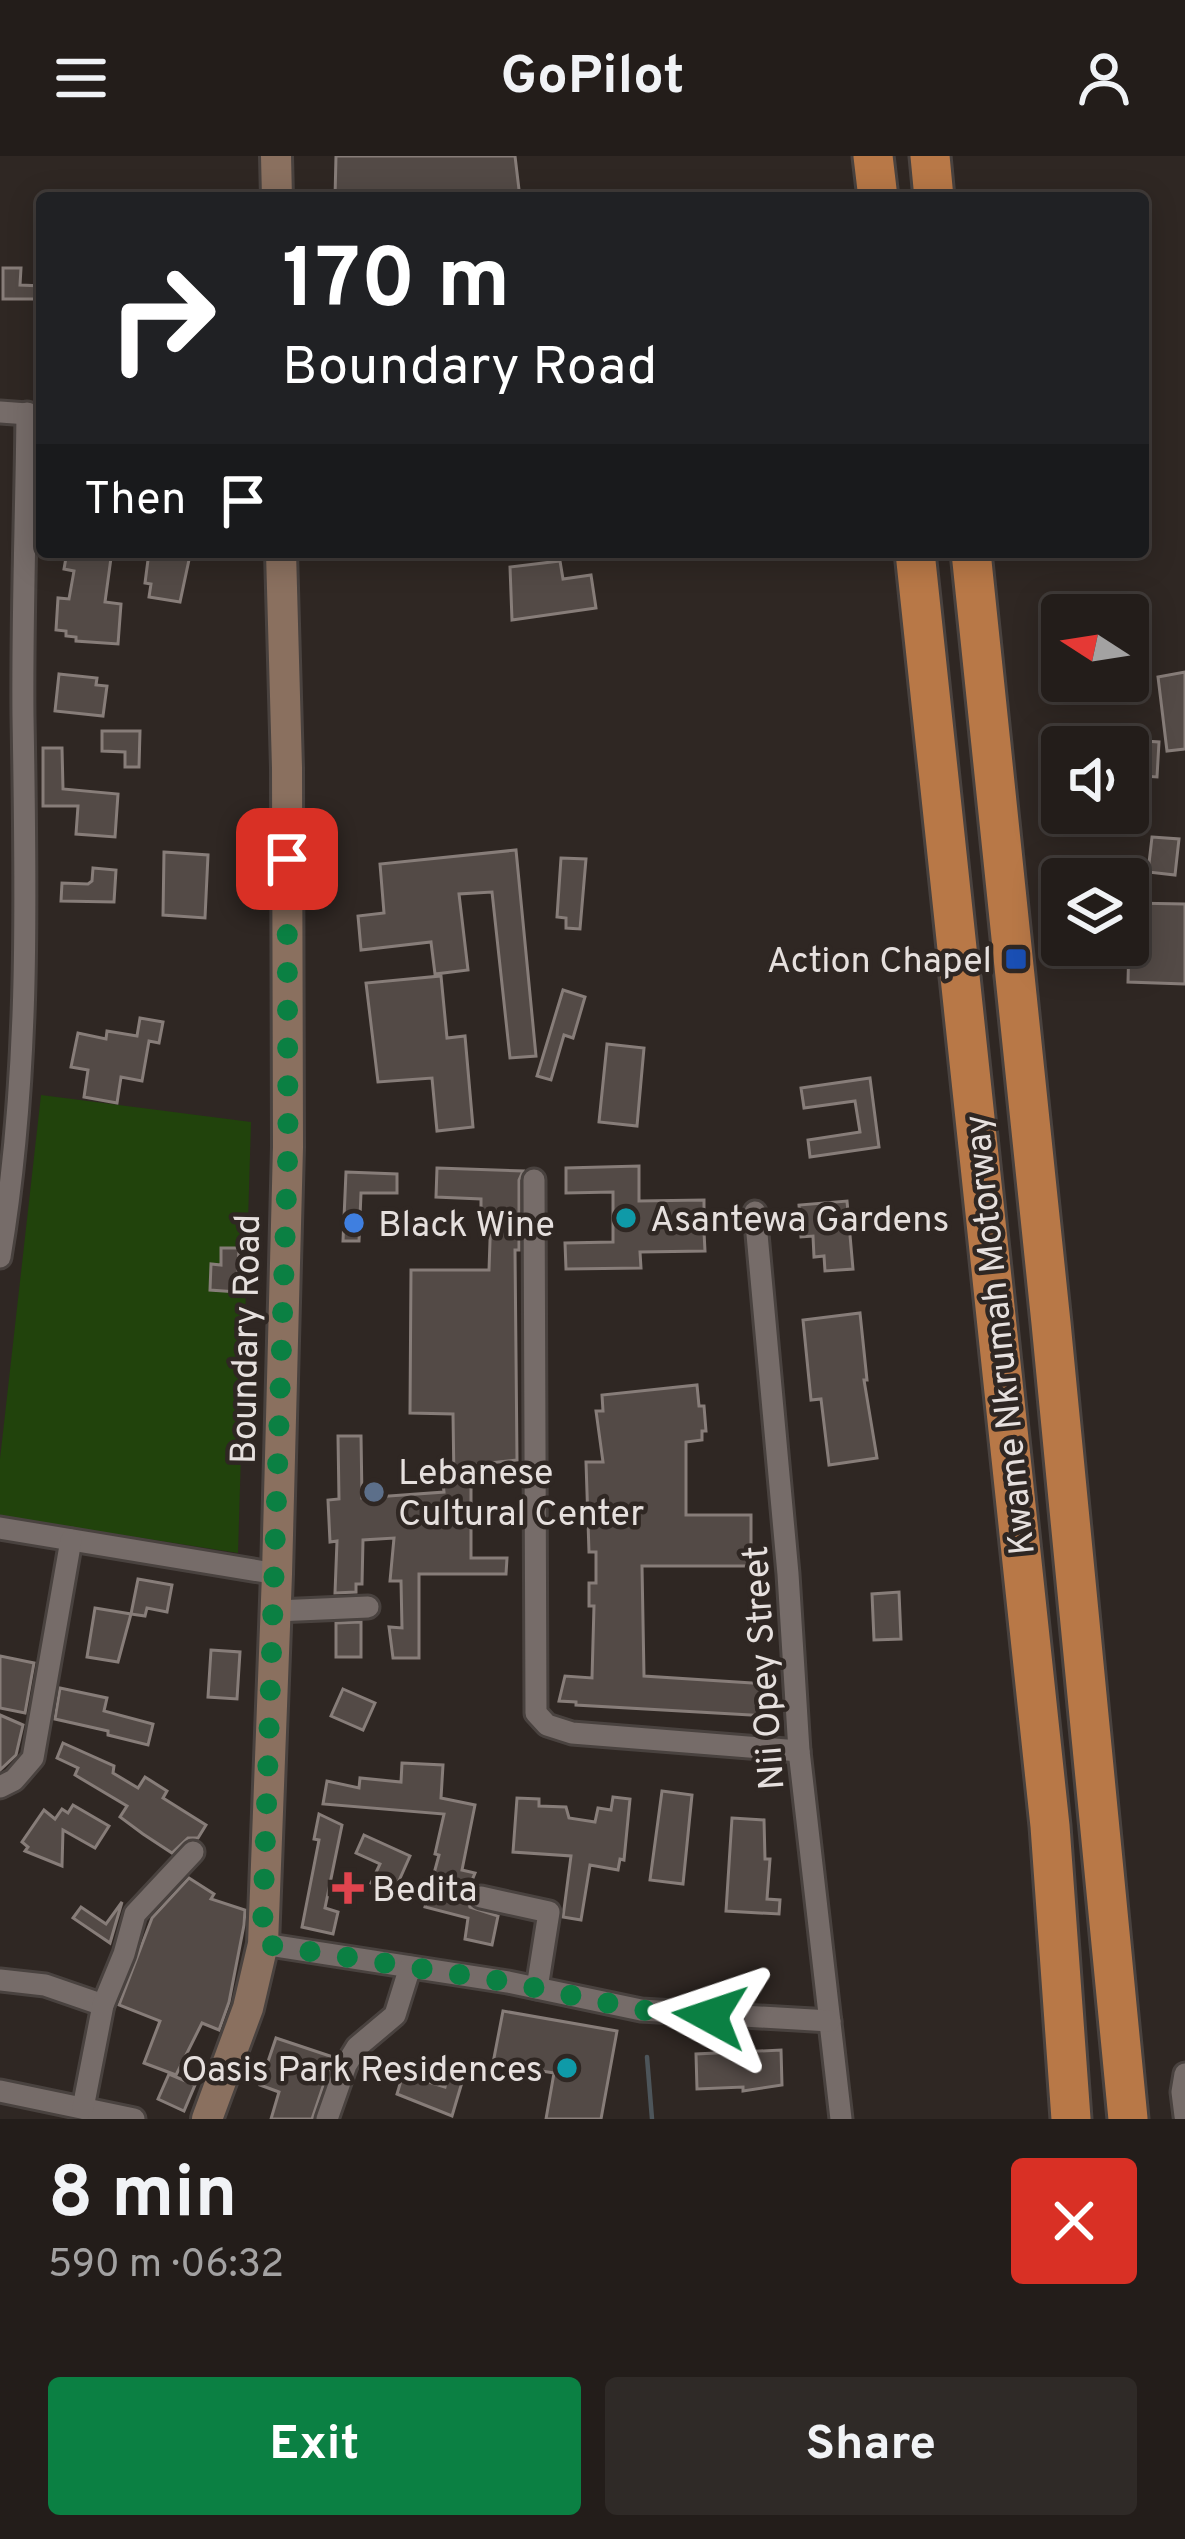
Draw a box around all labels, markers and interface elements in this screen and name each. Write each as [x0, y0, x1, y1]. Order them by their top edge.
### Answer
text: GoPilot [500, 44, 685, 113]
icon: menu [48, 45, 114, 111]
icon: person [1071, 45, 1137, 111]
text: 170 m [282, 231, 510, 337]
icon: right [84, 240, 240, 396]
text: Boundary Road [282, 335, 657, 404]
icon: arrive [210, 468, 276, 534]
text: Then [84, 473, 186, 530]
north arrow [1041, 594, 1149, 702]
map controls [1041, 594, 1149, 966]
button: sound [1041, 726, 1149, 834]
pin [236, 808, 338, 910]
icon: arrive [254, 826, 320, 892]
button: layers [1041, 858, 1149, 966]
place label: Action Chapel [767, 940, 992, 986]
marker: Action Chapel [1003, 946, 1029, 972]
street label: Kwame Nkrumah Motorway [956, 1112, 1048, 1557]
place label: Asantewa Gardens [650, 1199, 949, 1245]
place label: Black Wine [378, 1204, 555, 1250]
marker: Asantewa Gardens [613, 1205, 639, 1231]
marker: Black Wine [341, 1210, 367, 1236]
street label: Boundary Road [223, 1214, 273, 1465]
place label: Lebanese Cultural Center [398, 1452, 644, 1539]
marker: Lebanese Cultural Center [361, 1479, 387, 1505]
street label: Nii Opey Street [735, 1544, 797, 1791]
place label: Bedita [372, 1869, 478, 1915]
marker: Bedita [335, 1875, 361, 1901]
position arrow [647, 1953, 773, 2079]
place label: Oasis Park Residences [181, 2049, 543, 2095]
marker: Oasis Park Residences [554, 2055, 580, 2081]
text: 8 min [48, 2151, 237, 2243]
button: close [1011, 2158, 1137, 2284]
text: 590 m · 06:32 [48, 2242, 284, 2291]
button: Exit [48, 2377, 581, 2515]
button: Share [605, 2377, 1137, 2515]

